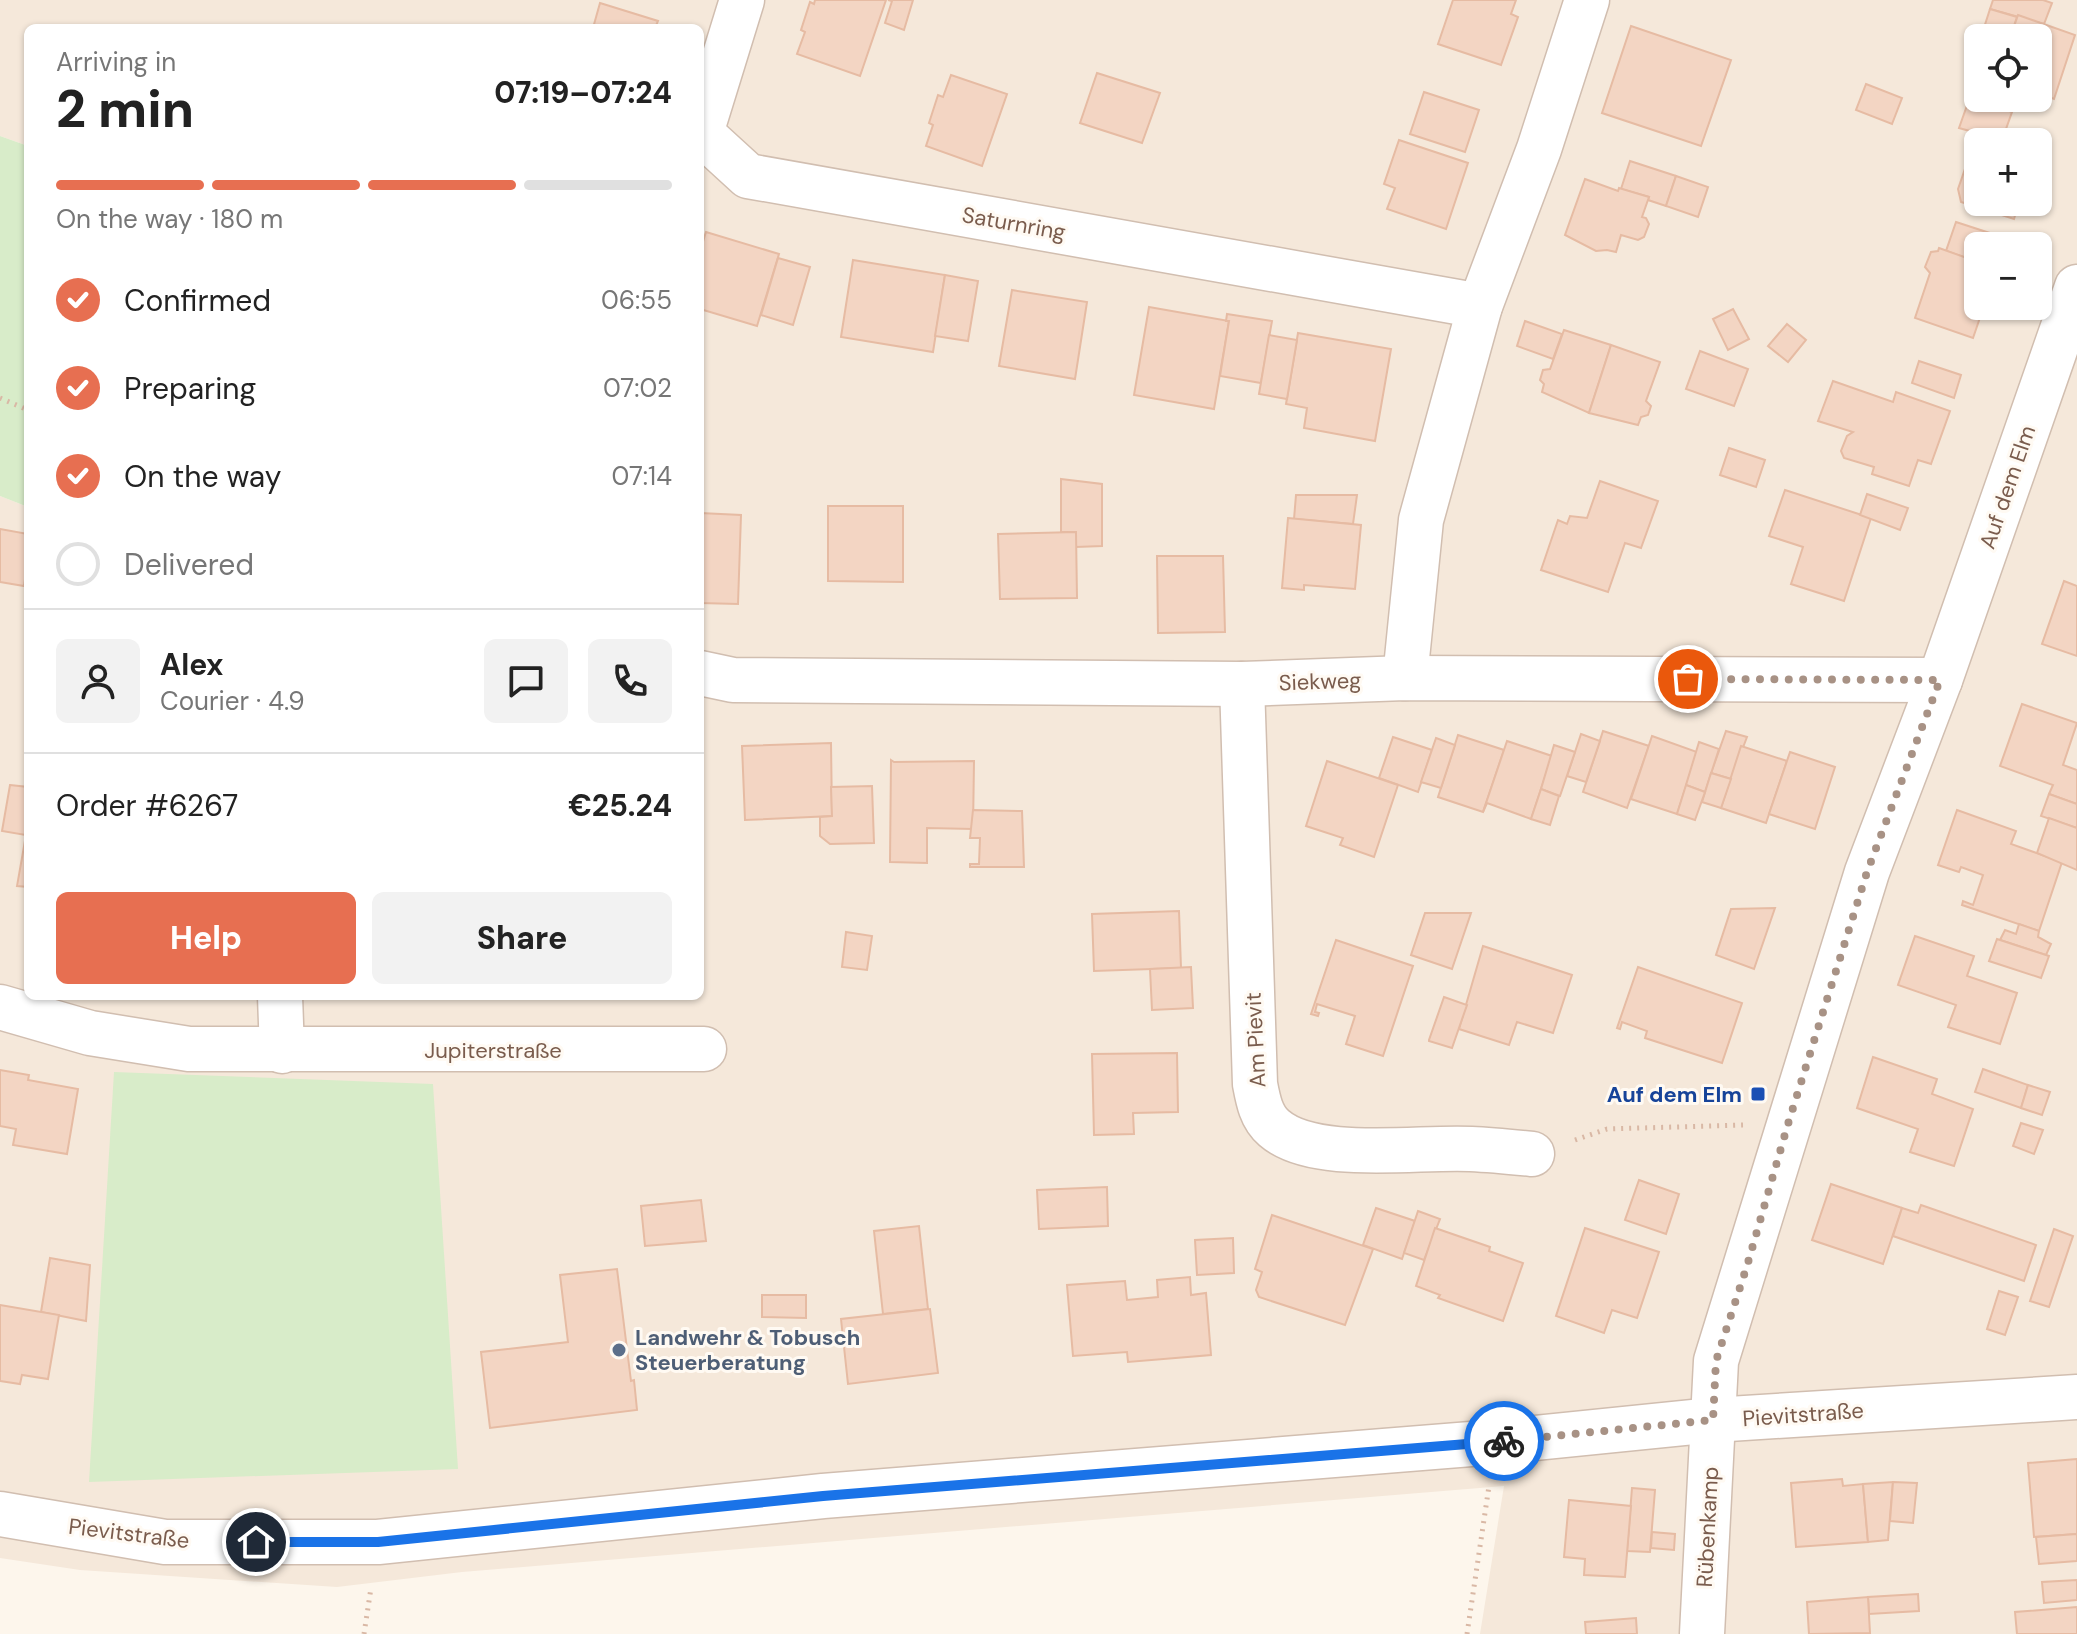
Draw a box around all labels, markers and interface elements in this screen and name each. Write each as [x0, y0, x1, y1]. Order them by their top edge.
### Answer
map controls [1964, 24, 2052, 320]
button: locate [1964, 24, 2052, 112]
text: Arriving in [56, 45, 176, 79]
text: 07:19–07:24 [494, 73, 672, 112]
text: 2 min [56, 75, 194, 143]
button: + [1964, 128, 2052, 216]
street label: Saturnring [960, 200, 1068, 247]
text: On the way · 180 m [56, 202, 283, 236]
button: − [1964, 232, 2052, 320]
icon: check [56, 278, 100, 322]
text: Confirmed [124, 281, 271, 320]
text: 06:55 [601, 283, 672, 317]
icon: check [56, 366, 100, 410]
text: Preparing [124, 369, 256, 408]
text: 07:02 [603, 371, 672, 405]
street label: Auf dem Elm [1973, 421, 2042, 553]
icon: check [56, 454, 100, 498]
text: On the way [124, 457, 281, 496]
text: 07:14 [612, 459, 672, 493]
text: Delivered [124, 545, 254, 584]
button: person [56, 639, 140, 723]
button: chat [484, 639, 568, 723]
button: phone [588, 639, 672, 723]
text: Alex [160, 645, 223, 684]
pin [1654, 645, 1722, 713]
icon: bag [1666, 657, 1710, 701]
street label: Siekweg [1278, 666, 1362, 697]
text: Courier · 4.9 [160, 684, 305, 718]
text: Order #6267 [56, 786, 238, 825]
text: €25.24 [568, 786, 672, 825]
button: Help [56, 892, 356, 984]
button: Share [372, 892, 672, 984]
street label: Am Pievit [1239, 991, 1272, 1089]
street label: Jupiterstraße [424, 1036, 562, 1065]
place label: Auf dem Elm [1607, 1080, 1742, 1109]
marker: Auf dem Elm [1749, 1085, 1767, 1103]
place label: Landwehr & Tobusch Steuerberatung [635, 1323, 860, 1377]
marker: Landwehr & Tobusch Steuerberatung [610, 1341, 628, 1359]
street label: Pievitstraße [1741, 1396, 1865, 1433]
courier [1464, 1401, 1544, 1481]
icon: bike [1482, 1419, 1526, 1463]
street label: Rübenkamp [1690, 1466, 1725, 1588]
pin [222, 1508, 290, 1576]
street label: Pievitstraße [67, 1512, 191, 1555]
icon: home [234, 1520, 278, 1564]

